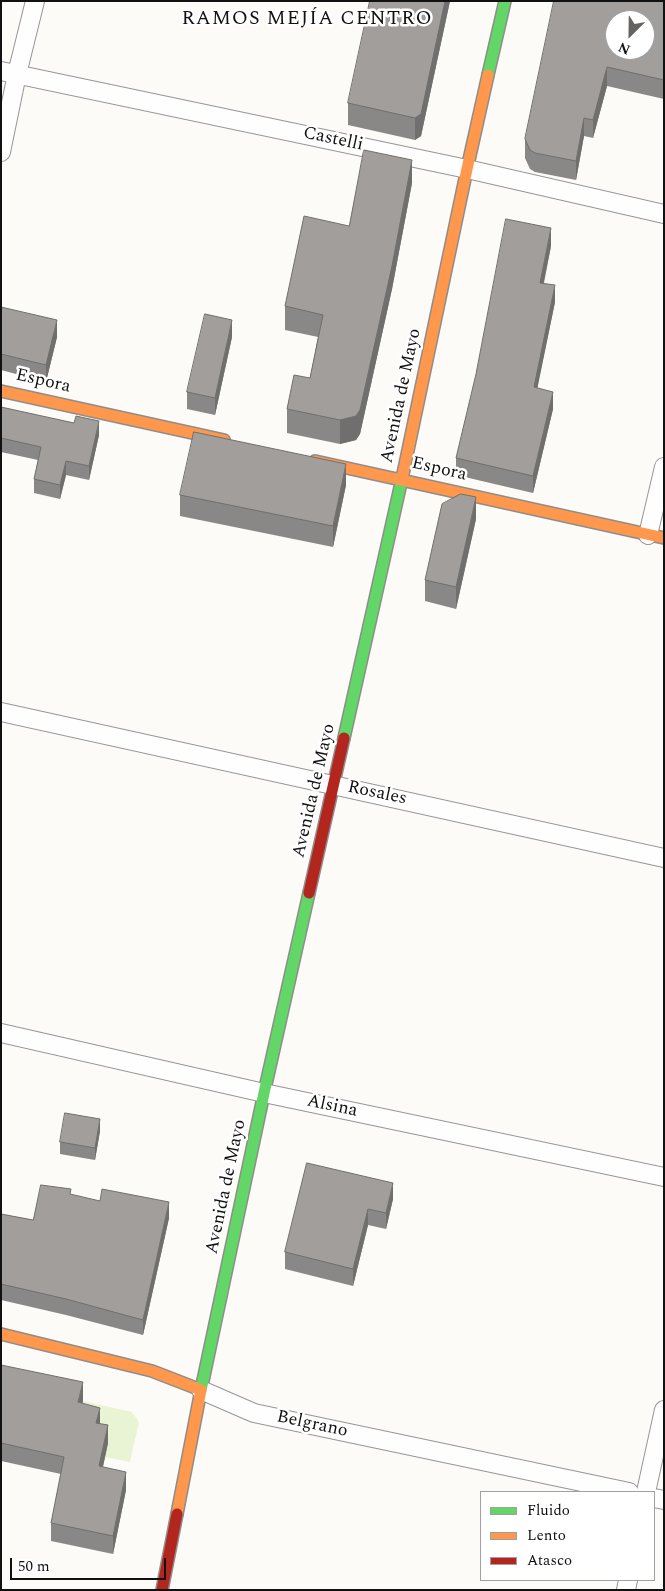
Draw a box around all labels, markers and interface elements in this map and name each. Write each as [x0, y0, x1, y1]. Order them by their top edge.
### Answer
district label: RAMOS MEJÍA CENTRO [179, 8, 435, 32]
north arrow [605, 10, 655, 60]
text: N [615, 36, 634, 60]
street label: Castelli [301, 123, 365, 157]
street label: Avenida de Mayo [377, 327, 427, 465]
street label: Espora [13, 365, 73, 399]
street label: Espora [409, 453, 469, 487]
street label: Avenida de Mayo [289, 722, 341, 860]
street label: Rosales [345, 777, 409, 811]
street label: Alsina [305, 1091, 359, 1123]
street label: Avenida de Mayo [202, 1118, 252, 1256]
street label: Belgrano [275, 1407, 349, 1443]
legend [480, 1491, 655, 1581]
text: Fluido [527, 1499, 570, 1522]
text: Lento [527, 1524, 566, 1547]
scale bar [12, 1548, 169, 1580]
text: Atasco [527, 1549, 572, 1572]
text: 50 m [18, 1555, 50, 1578]

